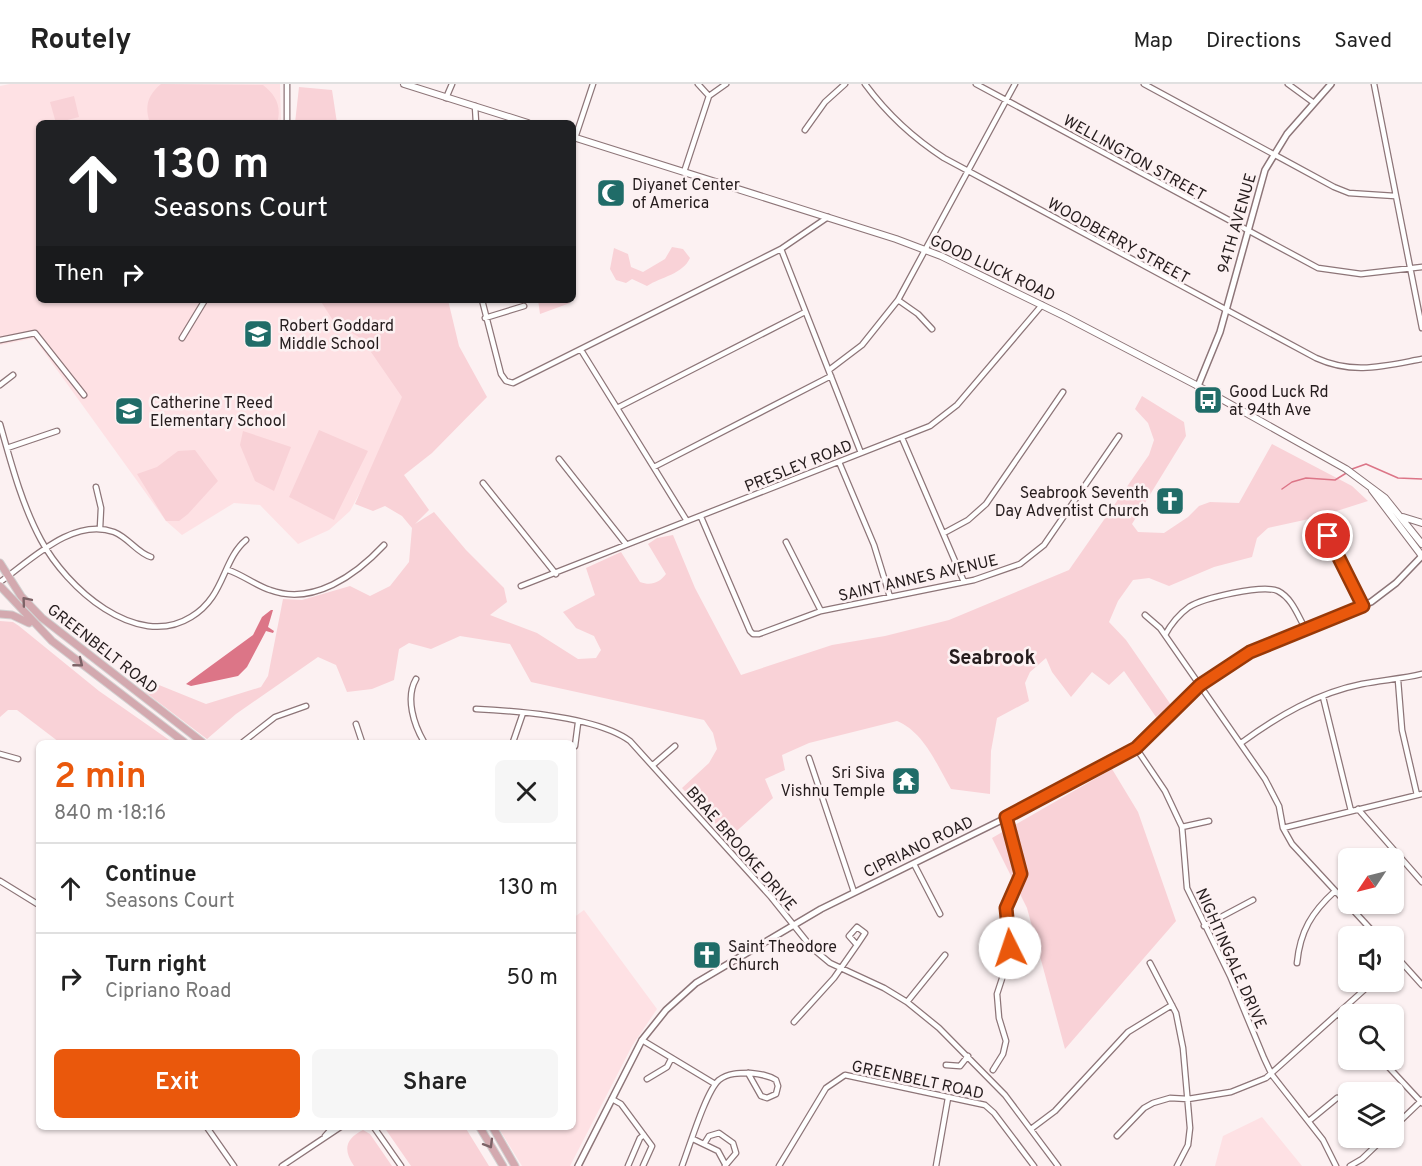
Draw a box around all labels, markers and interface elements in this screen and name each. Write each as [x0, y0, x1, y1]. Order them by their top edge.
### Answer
text: Routely [30, 23, 131, 59]
text: Map [1133, 28, 1173, 55]
text: Directions [1206, 28, 1301, 55]
text: Saved [1334, 28, 1392, 55]
street label: WELLINGTON STREET [1059, 111, 1209, 206]
text: 130 m [153, 140, 269, 193]
icon: ahead [54, 144, 132, 222]
street label: 94TH AVENUE [1214, 171, 1262, 276]
place label: Diyanet Center of America [632, 176, 740, 214]
mosque icon: Diyanet Center of America [595, 177, 627, 209]
text: Seasons Court [153, 192, 328, 226]
street label: WOODBERRY STREET [1043, 194, 1193, 289]
street label: GOOD LUCK ROAD [926, 231, 1058, 307]
icon: right [116, 258, 149, 291]
text: Then [54, 261, 104, 288]
place label: Robert Goddard Middle School [279, 317, 394, 355]
school or university icon: Robert Goddard Middle School [242, 318, 274, 350]
place label: Good Luck Rd at 94th Ave [1229, 383, 1329, 421]
bus stop icon: Good Luck Rd at 94th Ave [1192, 384, 1224, 416]
place label: Catherine T Reed Elementary School [150, 394, 286, 432]
school or university icon: Catherine T Reed Elementary School [113, 395, 145, 427]
street label: PRESLEY ROAD [742, 436, 856, 498]
place label: Seabrook Seventh Day Adventist Church [995, 484, 1149, 522]
church icon: Seabrook Seventh Day Adventist Church [1154, 485, 1186, 517]
pin [1302, 510, 1353, 561]
icon: arrive [1311, 519, 1344, 552]
street label: SAINT ANNES AVENUE [837, 551, 1000, 607]
one-way arrow [22, 597, 33, 608]
street label: GREENBELT ROAD [42, 600, 161, 699]
district label: Seabrook [948, 646, 1036, 672]
one-way arrow [72, 655, 83, 666]
text: 2 min [54, 755, 147, 801]
button: close [495, 760, 558, 823]
place label: Sri Siva Vishnu Temple [780, 764, 885, 802]
temple icon: Sri Siva Vishnu Temple [890, 765, 922, 797]
street label: BRAE BROOKE DRIVE [681, 783, 800, 916]
text: 840 m · 18:16 [54, 801, 166, 827]
street label: CIPRIANO ROAD [861, 813, 977, 883]
north arrow [1338, 848, 1404, 914]
map controls [1338, 848, 1404, 1148]
text: Continue [105, 862, 196, 889]
icon: ahead [54, 872, 87, 905]
text: 130 m [499, 875, 558, 902]
street label: NIGHTINGALE DRIVE [1190, 885, 1270, 1032]
text: Seasons Court [105, 889, 235, 915]
position arrow [978, 916, 1042, 980]
button: sound [1338, 926, 1404, 992]
place label: Saint Theodore Church [728, 938, 837, 976]
church icon: Saint Theodore Church [691, 939, 723, 971]
text: Turn right [105, 952, 207, 979]
icon: right [54, 962, 87, 995]
text: 50 m [506, 965, 558, 992]
text: Cipriano Road [105, 979, 231, 1005]
button: search [1338, 1004, 1404, 1070]
button: Exit [54, 1049, 300, 1118]
button: Share [312, 1049, 558, 1118]
street label: GREENBELT ROAD [850, 1057, 986, 1105]
button: layers [1338, 1082, 1404, 1148]
one-way arrow [482, 1138, 494, 1148]

